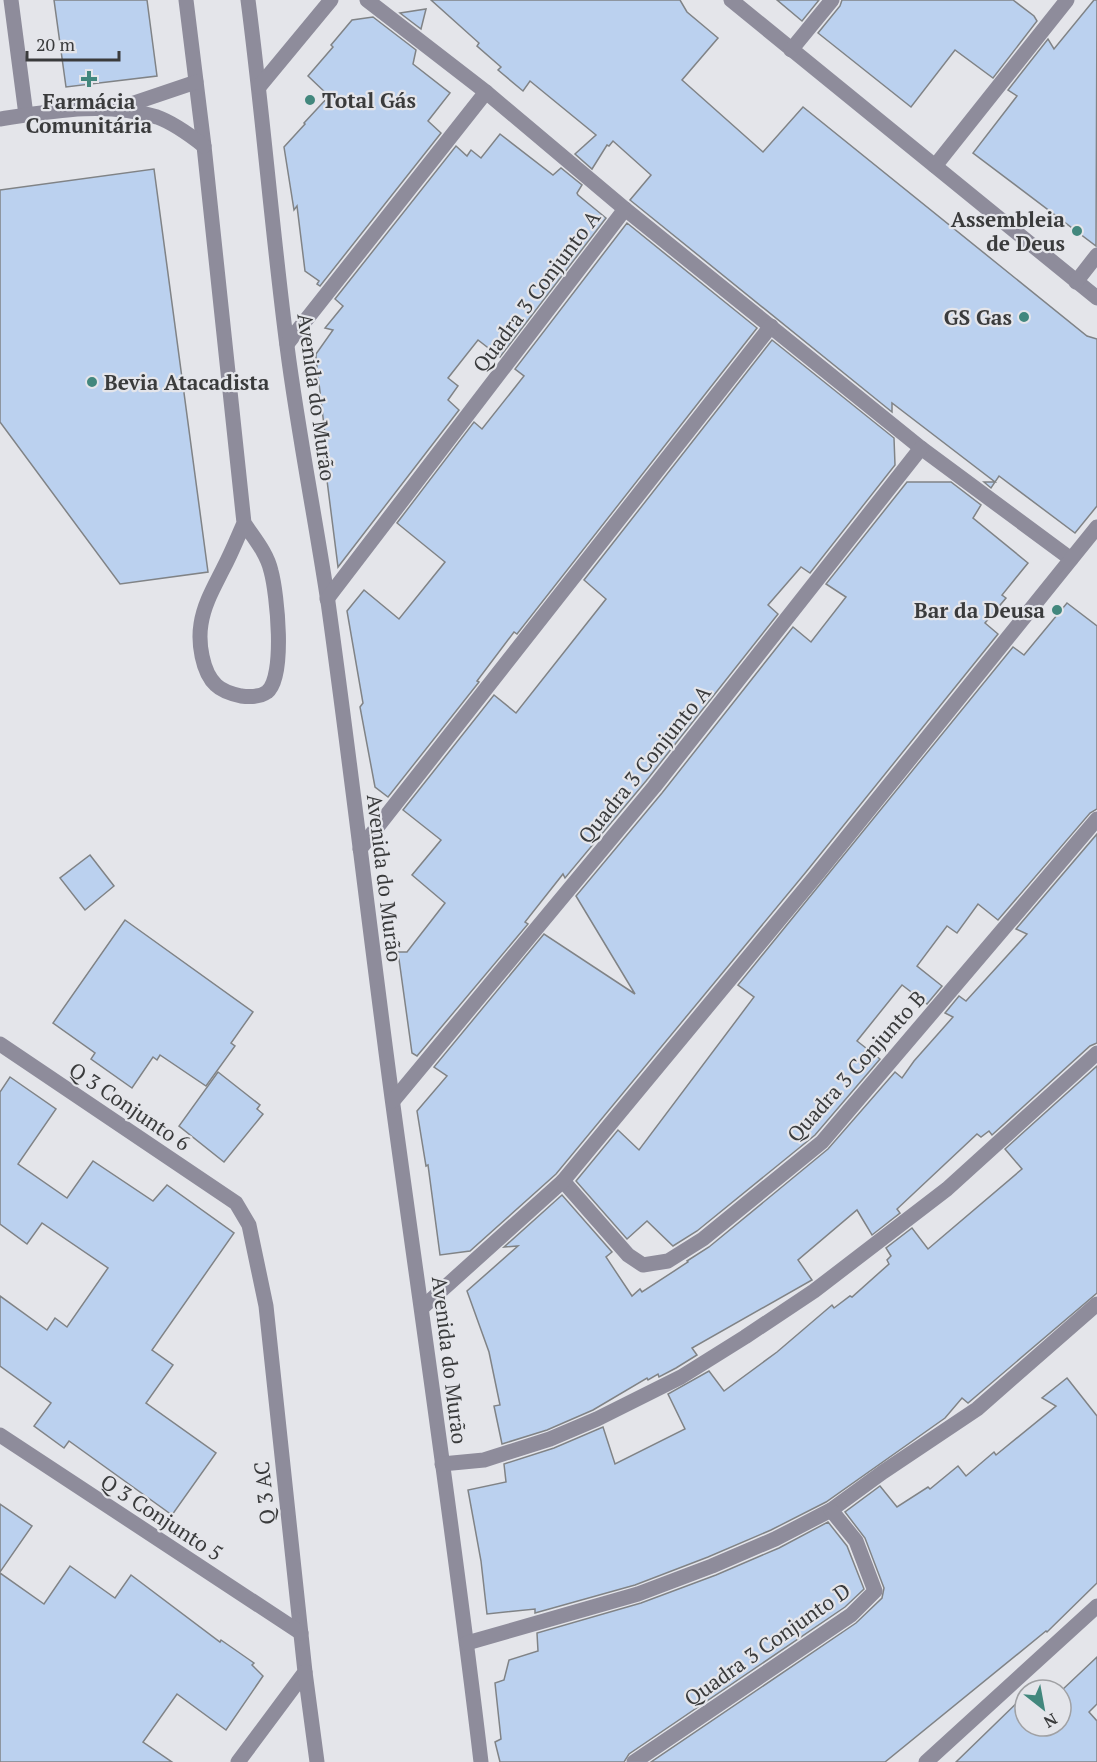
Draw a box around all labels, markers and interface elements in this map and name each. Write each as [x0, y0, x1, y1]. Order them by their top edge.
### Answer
scale bar [27, 24, 118, 62]
text: 20 m [36, 32, 76, 56]
marker: Farmácia Comunitária [82, 72, 96, 86]
place label: Total Gás [322, 86, 416, 114]
place label: Farmácia Comunitária [26, 87, 153, 139]
marker: Total Gás [303, 93, 317, 107]
street label: Quadra 3 Conjunto A [466, 204, 607, 378]
place label: Assembleia de Deus [951, 205, 1065, 257]
marker: Assembleia de Deus [1070, 224, 1084, 238]
place label: GS Gas [944, 303, 1012, 331]
marker: GS Gas [1017, 310, 1031, 324]
street label: Avenida do Murão [291, 312, 343, 482]
place label: Bevia Atacadista [104, 368, 270, 396]
marker: Bevia Atacadista [85, 375, 99, 389]
place label: Bar da Deusa [914, 596, 1045, 624]
marker: Bar da Deusa [1050, 603, 1064, 617]
street label: Quadra 3 Conjunto A [571, 678, 717, 849]
street label: Avenida do Murão [361, 793, 409, 963]
street label: Quadra 3 Conjunto B [780, 984, 932, 1148]
street label: Q 3 Conjunto 6 [64, 1055, 196, 1157]
street label: Avenida do Murão [426, 1275, 474, 1445]
street label: Q 3 AC [247, 1460, 281, 1526]
street label: Q 3 Conjunto 5 [96, 1467, 228, 1567]
street label: Quadra 3 Conjunto D [678, 1576, 856, 1712]
north arrow [1013, 1678, 1073, 1738]
text: N [1040, 1708, 1062, 1733]

